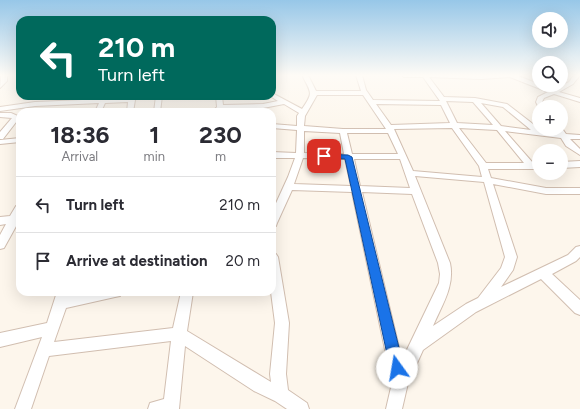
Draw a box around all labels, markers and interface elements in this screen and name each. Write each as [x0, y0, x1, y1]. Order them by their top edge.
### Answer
map controls [532, 12, 568, 180]
button: sound [532, 12, 568, 48]
text: 210 m [98, 30, 175, 64]
icon: left [32, 32, 84, 84]
button: search [532, 56, 568, 92]
text: Turn left [98, 64, 165, 86]
button: + [532, 100, 568, 136]
text: 18:36 [50, 120, 109, 149]
text: 1 [149, 120, 159, 149]
text: 230 [199, 120, 242, 149]
pin [307, 139, 341, 173]
button: − [532, 144, 568, 180]
icon: arrive [313, 145, 335, 167]
text: Arrival [61, 149, 98, 164]
text: min [144, 149, 165, 164]
text: m [215, 149, 226, 164]
icon: left [32, 194, 54, 216]
text: Turn left [66, 196, 124, 214]
text: 210 m [219, 196, 260, 214]
icon: arrive [32, 250, 54, 272]
text: Arrive at destination [66, 252, 207, 270]
text: 20 m [226, 252, 260, 270]
position arrow [376, 347, 418, 389]

